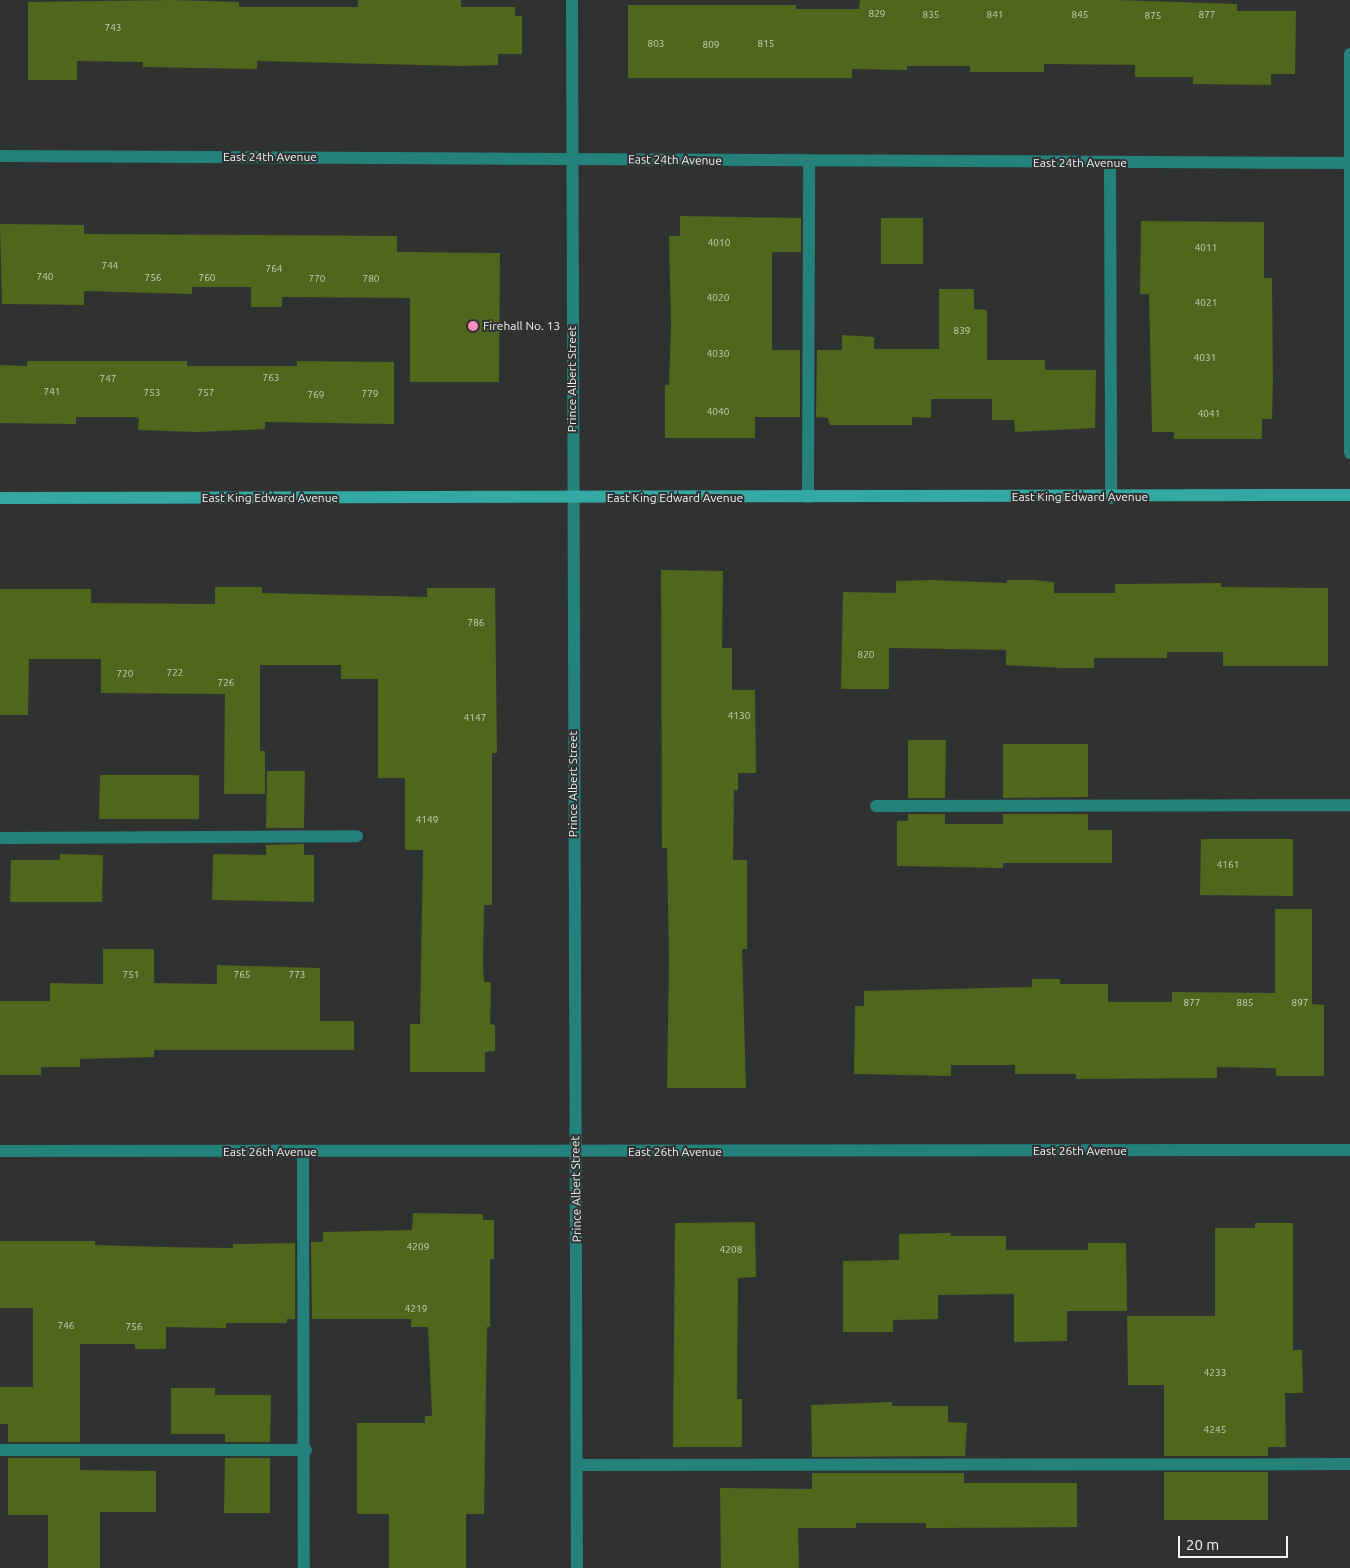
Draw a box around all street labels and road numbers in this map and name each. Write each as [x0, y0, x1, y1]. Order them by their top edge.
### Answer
street label: East 24th Avenue [223, 150, 317, 164]
street label: East 24th Avenue [628, 152, 722, 168]
street label: East 24th Avenue [1033, 156, 1127, 170]
street label: Prince Albert Street [565, 326, 579, 432]
street label: East King Edward Avenue [1012, 490, 1148, 504]
street label: East King Edward Avenue [202, 491, 338, 505]
street label: East King Edward Avenue [607, 491, 743, 505]
street label: Prince Albert Street [566, 731, 580, 837]
street label: Prince Albert Street [568, 1136, 584, 1242]
street label: East 26th Avenue [1033, 1144, 1127, 1158]
street label: East 26th Avenue [223, 1145, 317, 1159]
street label: East 26th Avenue [628, 1145, 722, 1159]

